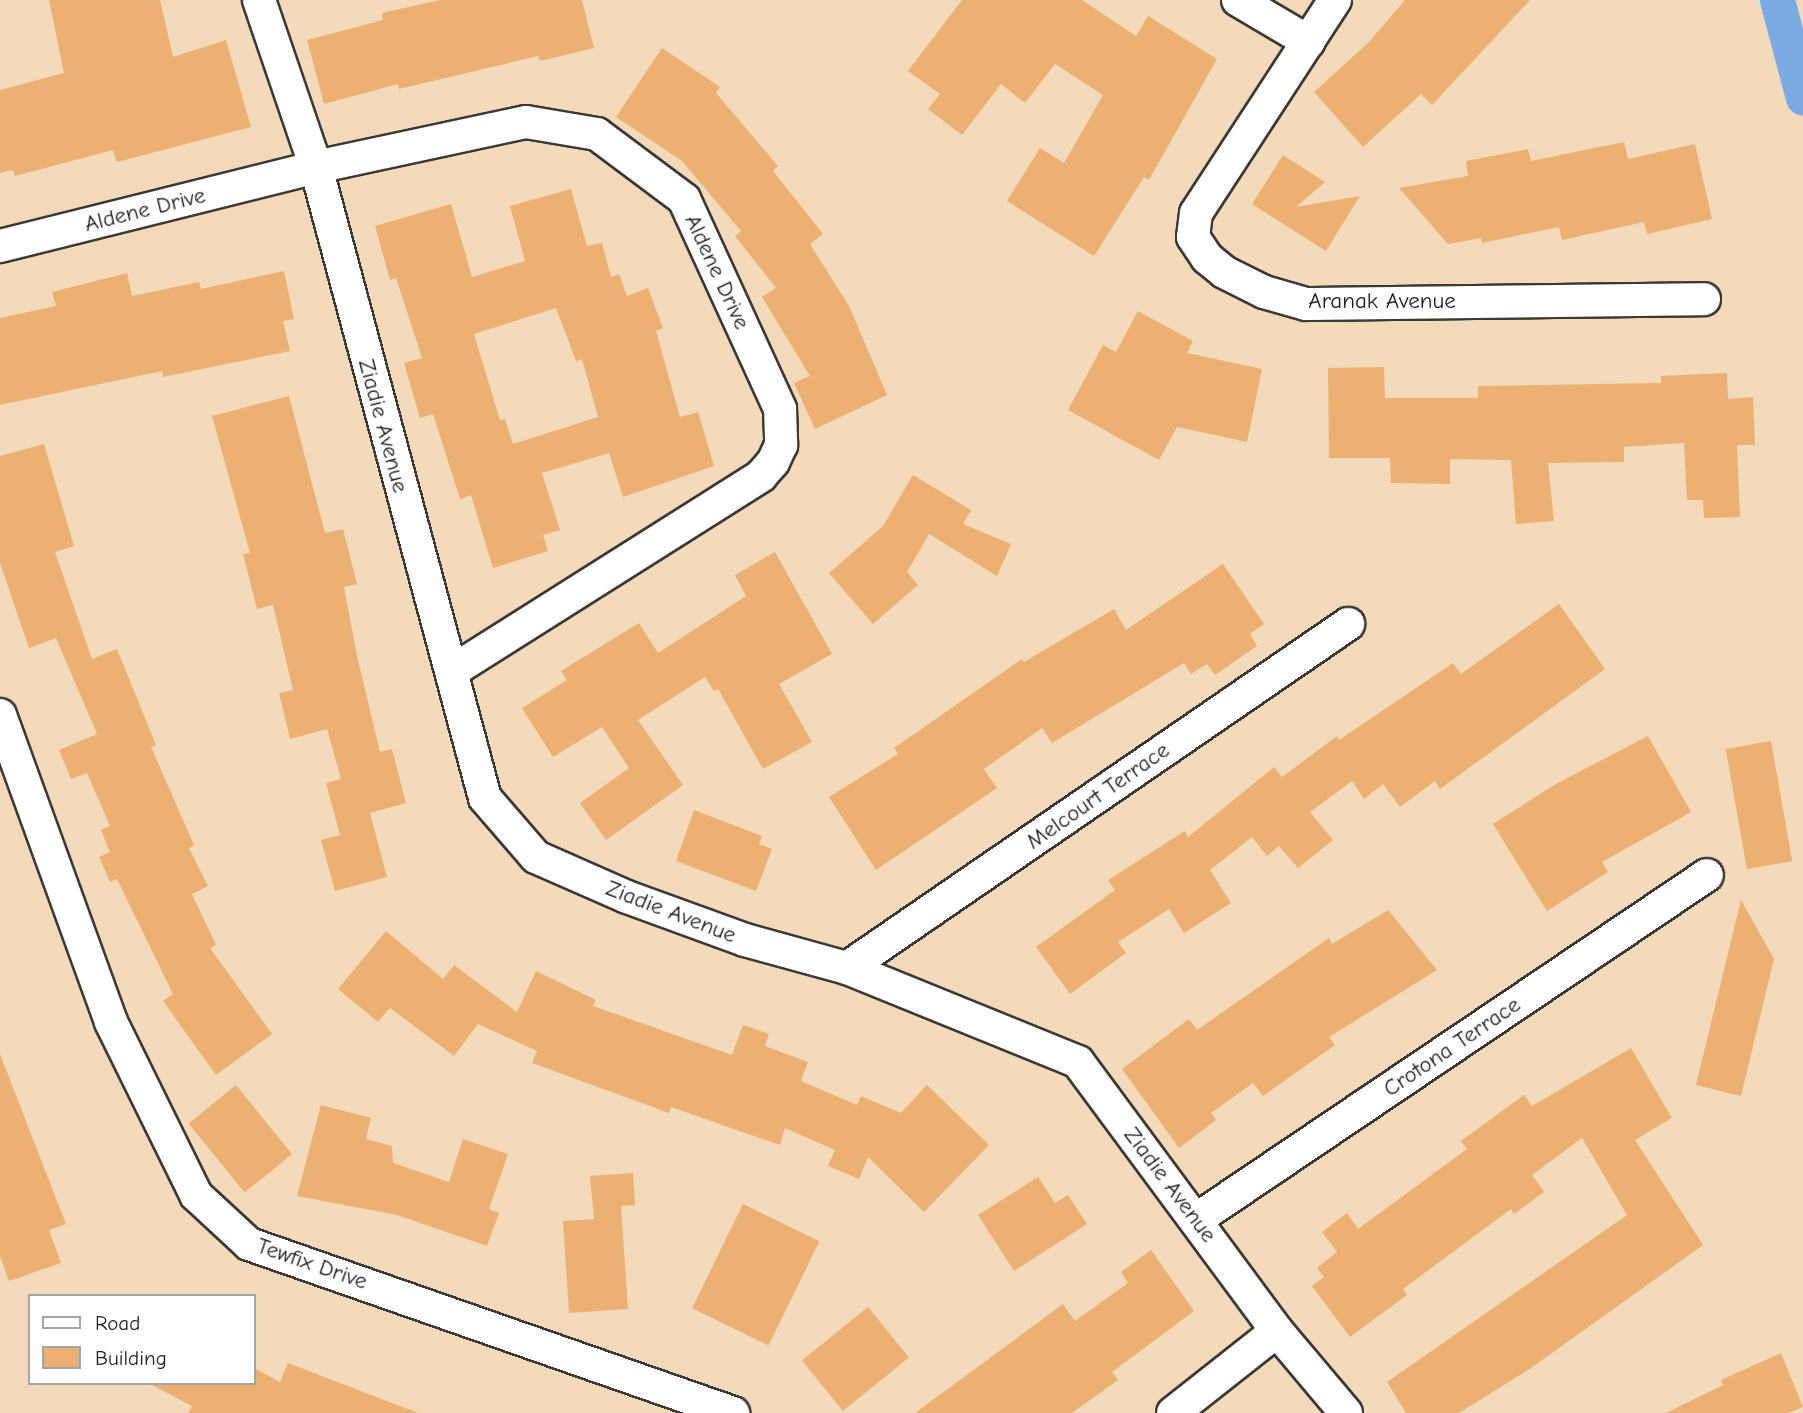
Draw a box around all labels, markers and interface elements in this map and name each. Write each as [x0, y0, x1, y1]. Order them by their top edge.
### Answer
street label: Aldene Drive [82, 182, 208, 238]
street label: Aldene Drive [678, 210, 756, 334]
street label: Aranak Avenue [1308, 287, 1456, 315]
street label: Ziadie Avenue [352, 356, 414, 496]
street label: Melcourt Terrace [1021, 736, 1175, 856]
street label: Ziadie Avenue [602, 875, 740, 949]
street label: Crotona Terrace [1378, 991, 1526, 1103]
street label: Ziadie Avenue [1118, 1122, 1222, 1248]
street label: Tewfix Drive [253, 1232, 371, 1296]
legend [28, 1294, 256, 1385]
text: Road [95, 1311, 140, 1335]
text: Building [95, 1346, 167, 1370]

